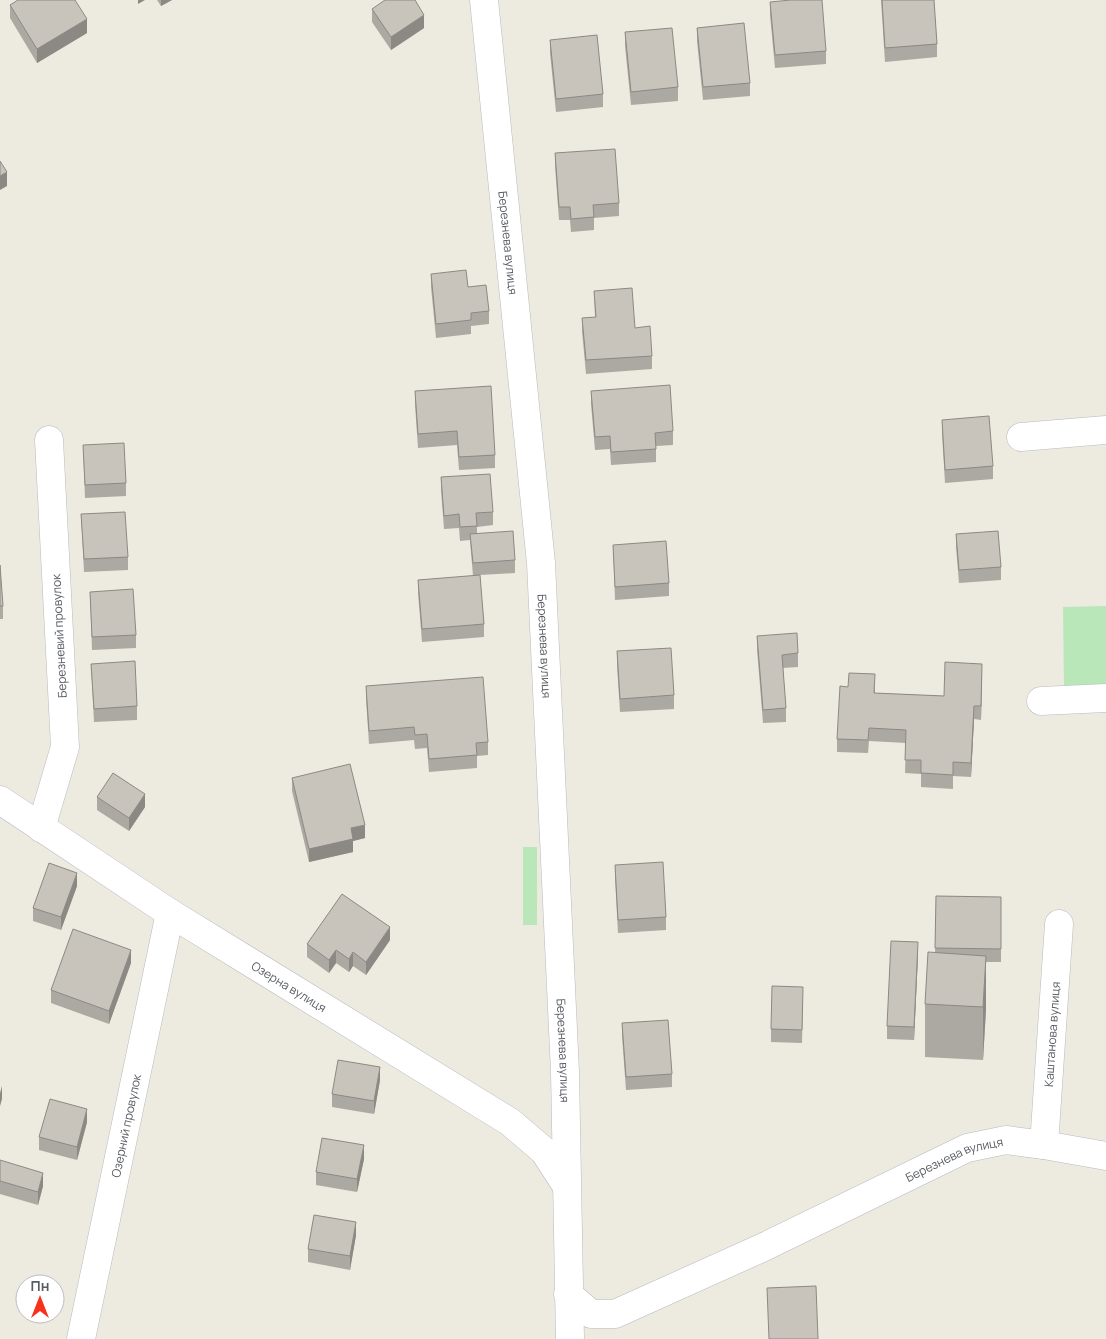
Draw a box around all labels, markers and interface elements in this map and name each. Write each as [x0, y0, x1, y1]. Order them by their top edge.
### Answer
street label: Березнева вулиця [495, 190, 522, 295]
street label: Березневий провулок [47, 572, 71, 699]
street label: Березнева вулиця [534, 594, 556, 698]
street label: Озерна вулиця [248, 957, 330, 1016]
street label: Каштанова вулиця [1039, 981, 1064, 1087]
street label: Березнева вулиця [553, 998, 574, 1103]
street label: Озерний провулок [106, 1071, 145, 1179]
street label: Березнева вулиця [902, 1132, 1004, 1185]
north arrow [15, 1274, 65, 1324]
text: Пн [31, 1276, 49, 1295]

